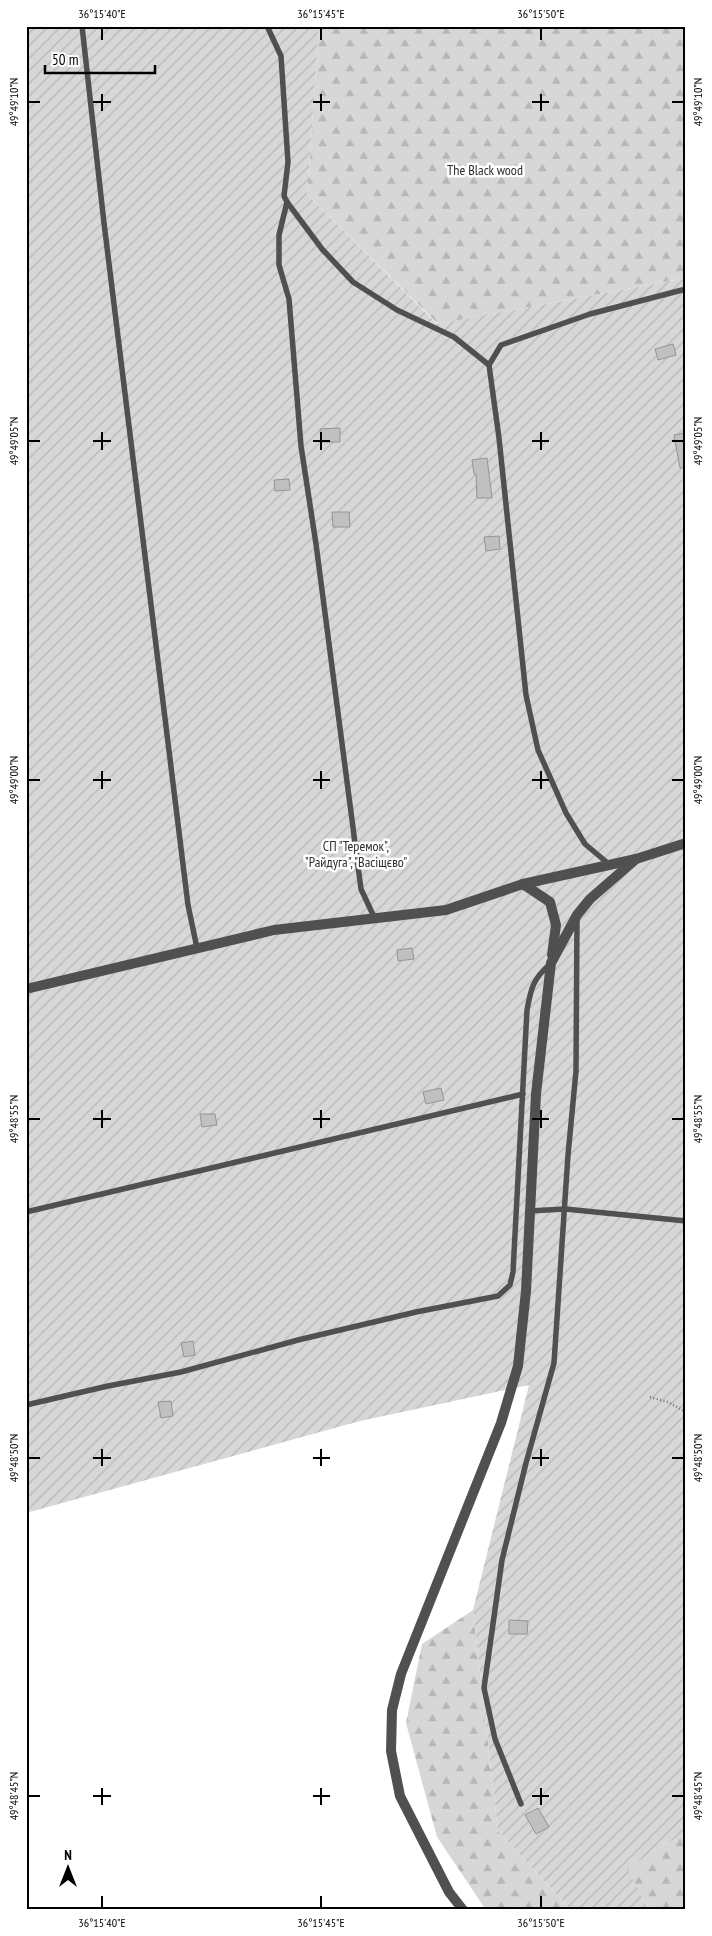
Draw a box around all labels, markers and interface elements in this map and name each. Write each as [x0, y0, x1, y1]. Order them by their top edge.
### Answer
text: 36°15'40"E [78, 6, 126, 21]
text: 36°15'45"E [297, 6, 345, 21]
text: 36°15'50"E [517, 6, 565, 21]
scale bar [45, 42, 155, 74]
text: 50 m [52, 50, 78, 69]
text: 49°49'10"N [6, 78, 21, 126]
text: 49°49'10"N [690, 78, 705, 126]
park label: The Black wood [447, 161, 523, 179]
text: 49°49'05"N [6, 417, 21, 465]
text: 49°49'05"N [690, 417, 705, 465]
text: 49°49'00"N [6, 756, 21, 804]
text: 49°49'00"N [690, 756, 705, 804]
park label: СП "Теремок", "Райдуга", "Васіщєво" [305, 837, 407, 871]
text: 49°48'55"N [6, 1095, 21, 1143]
text: 49°48'55"N [690, 1095, 705, 1143]
text: 49°48'50"N [6, 1434, 21, 1482]
text: 49°48'50"N [690, 1434, 705, 1482]
text: 49°48'45"N [6, 1772, 21, 1820]
text: 49°48'45"N [690, 1772, 705, 1820]
north arrow [42, 1844, 92, 1894]
text: N [64, 1846, 72, 1864]
text: 36°15'40"E [78, 1915, 126, 1930]
text: 36°15'45"E [297, 1915, 345, 1930]
text: 36°15'50"E [517, 1915, 565, 1930]

